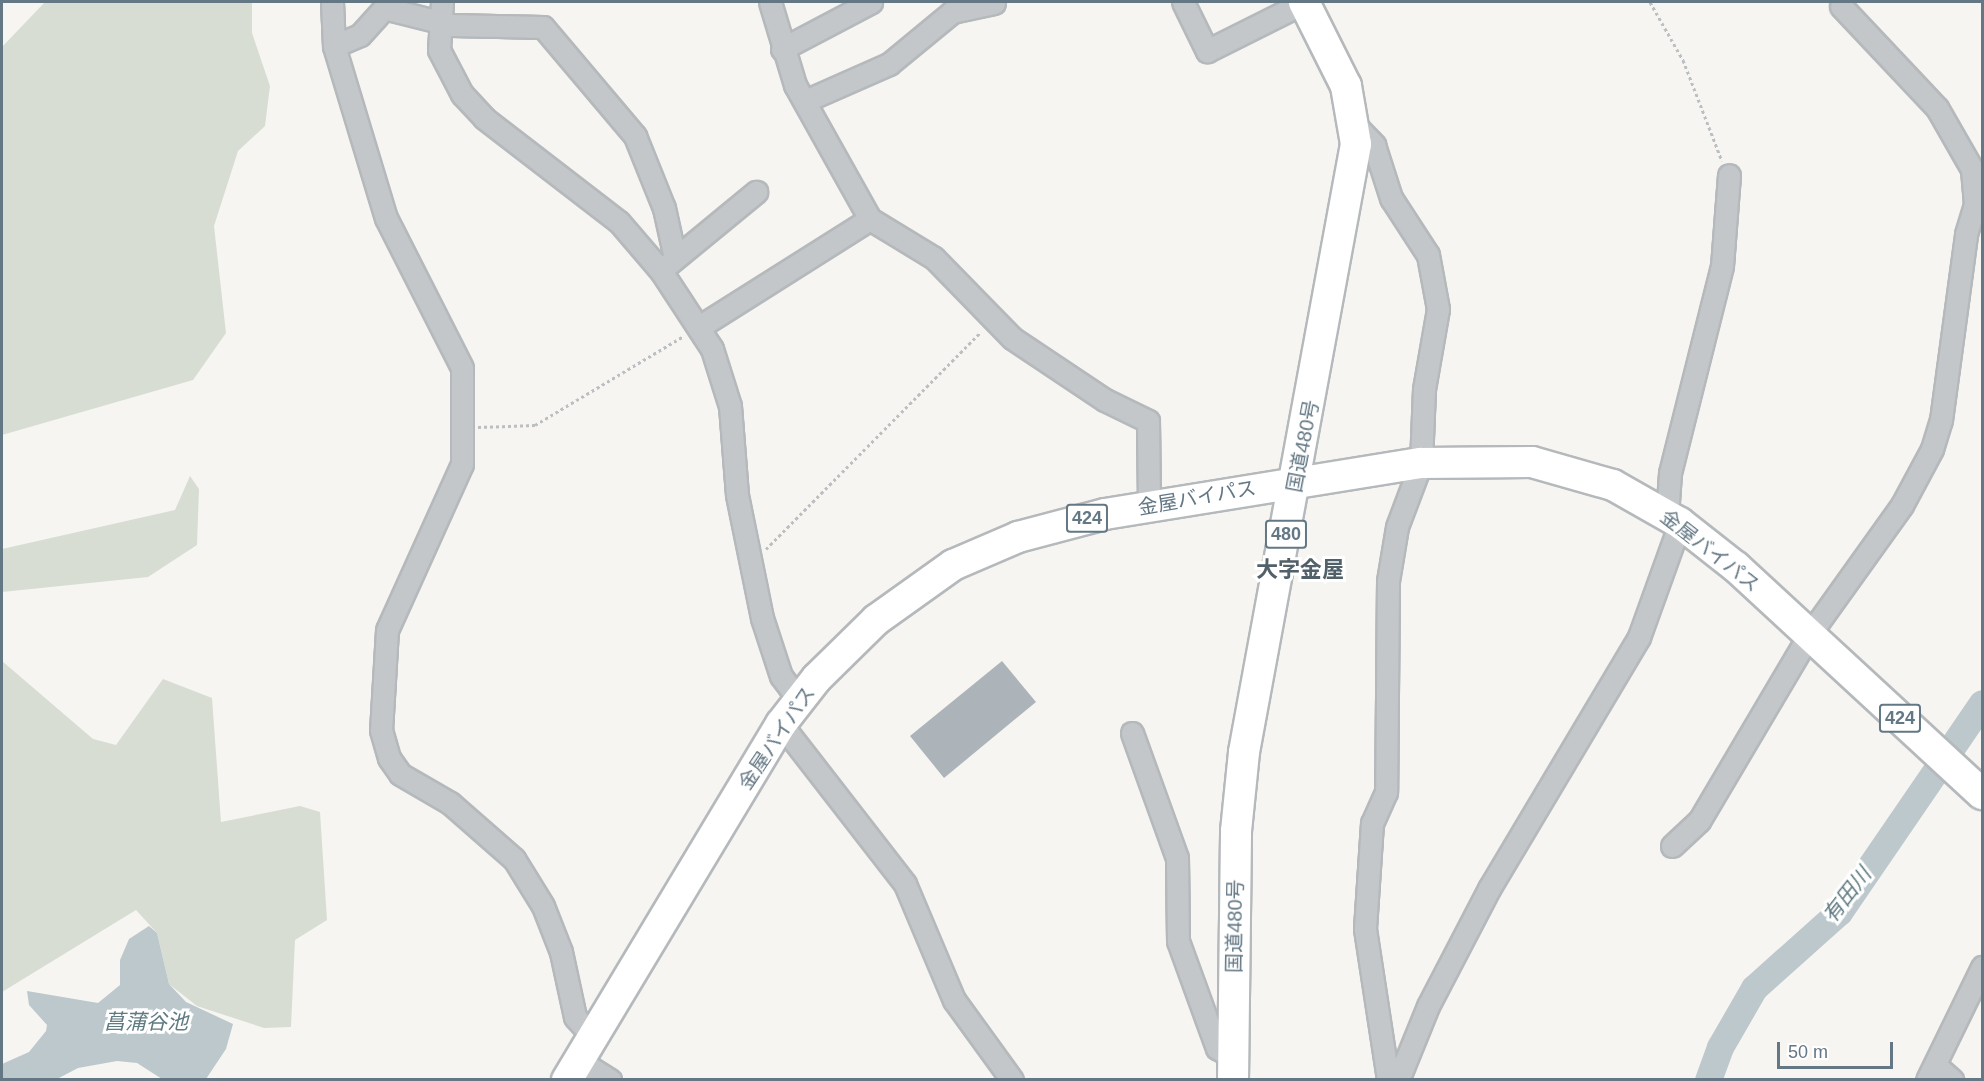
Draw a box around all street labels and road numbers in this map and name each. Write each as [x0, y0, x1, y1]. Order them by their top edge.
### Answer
street label: 国道480号 [1282, 398, 1324, 494]
street label: 金屋バイパス [1136, 476, 1258, 520]
road number: 424 [1064, 503, 1110, 533]
street label: 金屋バイパス [1655, 505, 1765, 597]
road number: 480 [1264, 519, 1308, 549]
street label: 金屋バイパス [734, 682, 820, 794]
road number: 424 [1878, 703, 1922, 733]
street label: 国道480号 [1222, 879, 1248, 973]

